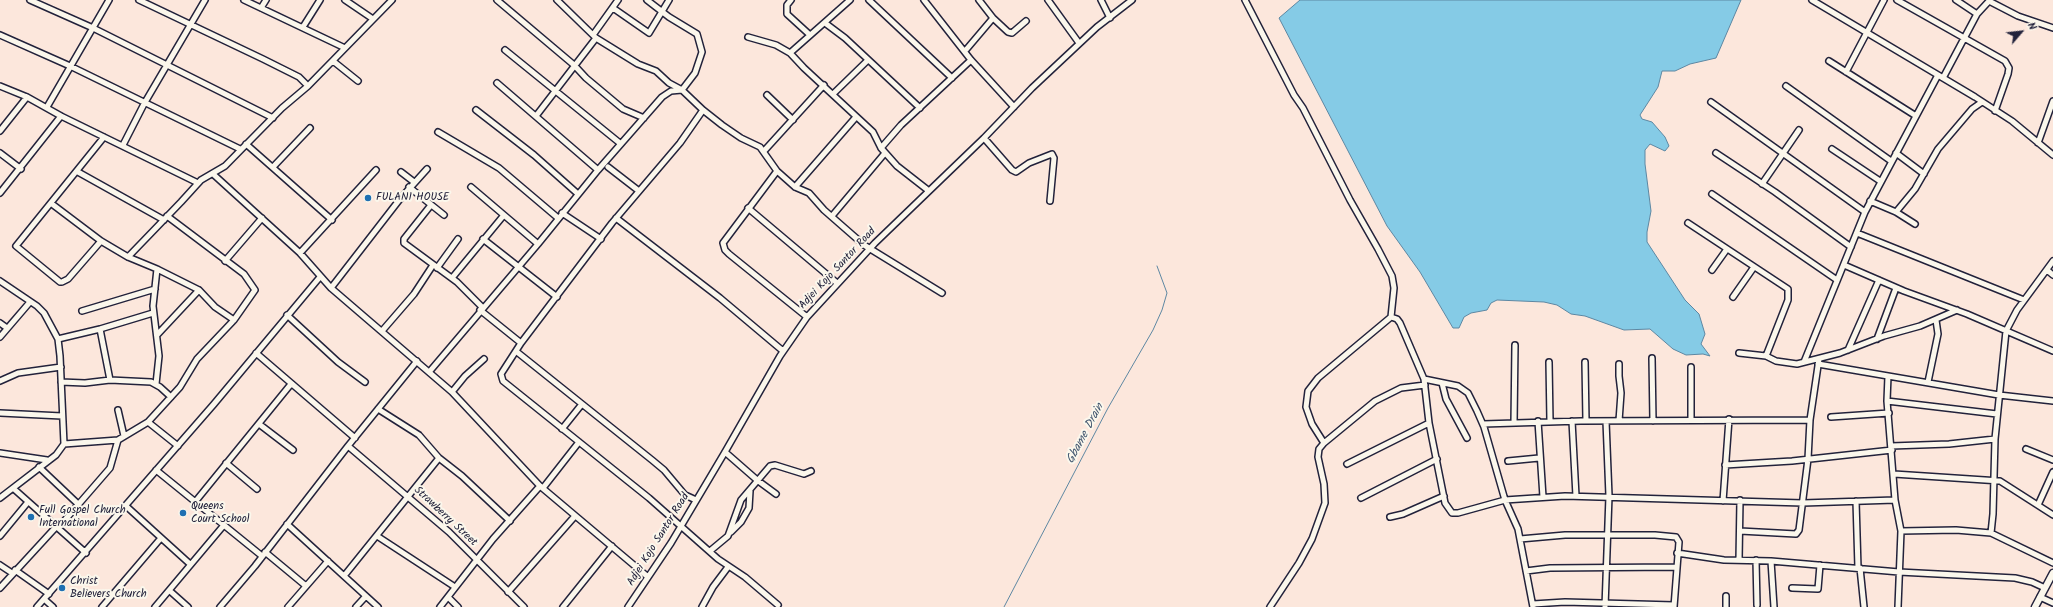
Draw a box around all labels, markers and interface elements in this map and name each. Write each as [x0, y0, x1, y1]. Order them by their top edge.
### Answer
north arrow [2001, 12, 2041, 52]
text: N [2022, 19, 2041, 34]
place label: FULANI HOUSE [376, 191, 449, 205]
marker: FULANI HOUSE [363, 193, 373, 203]
street label: Adjei Kojo Santor Road [797, 225, 879, 313]
water label: Gbame Drain [1064, 402, 1108, 466]
street label: Strawberry Street [411, 484, 479, 550]
street label: Adjei Kojo Santor Road [625, 491, 693, 589]
place label: Queens Court School [191, 500, 249, 526]
place label: Full Gospel Church International [39, 504, 126, 530]
marker: Queens Court School [178, 508, 188, 518]
marker: Full Gospel Church International [26, 512, 36, 522]
place label: Christ Believers Church [70, 575, 147, 601]
marker: Christ Believers Church [57, 583, 67, 593]

